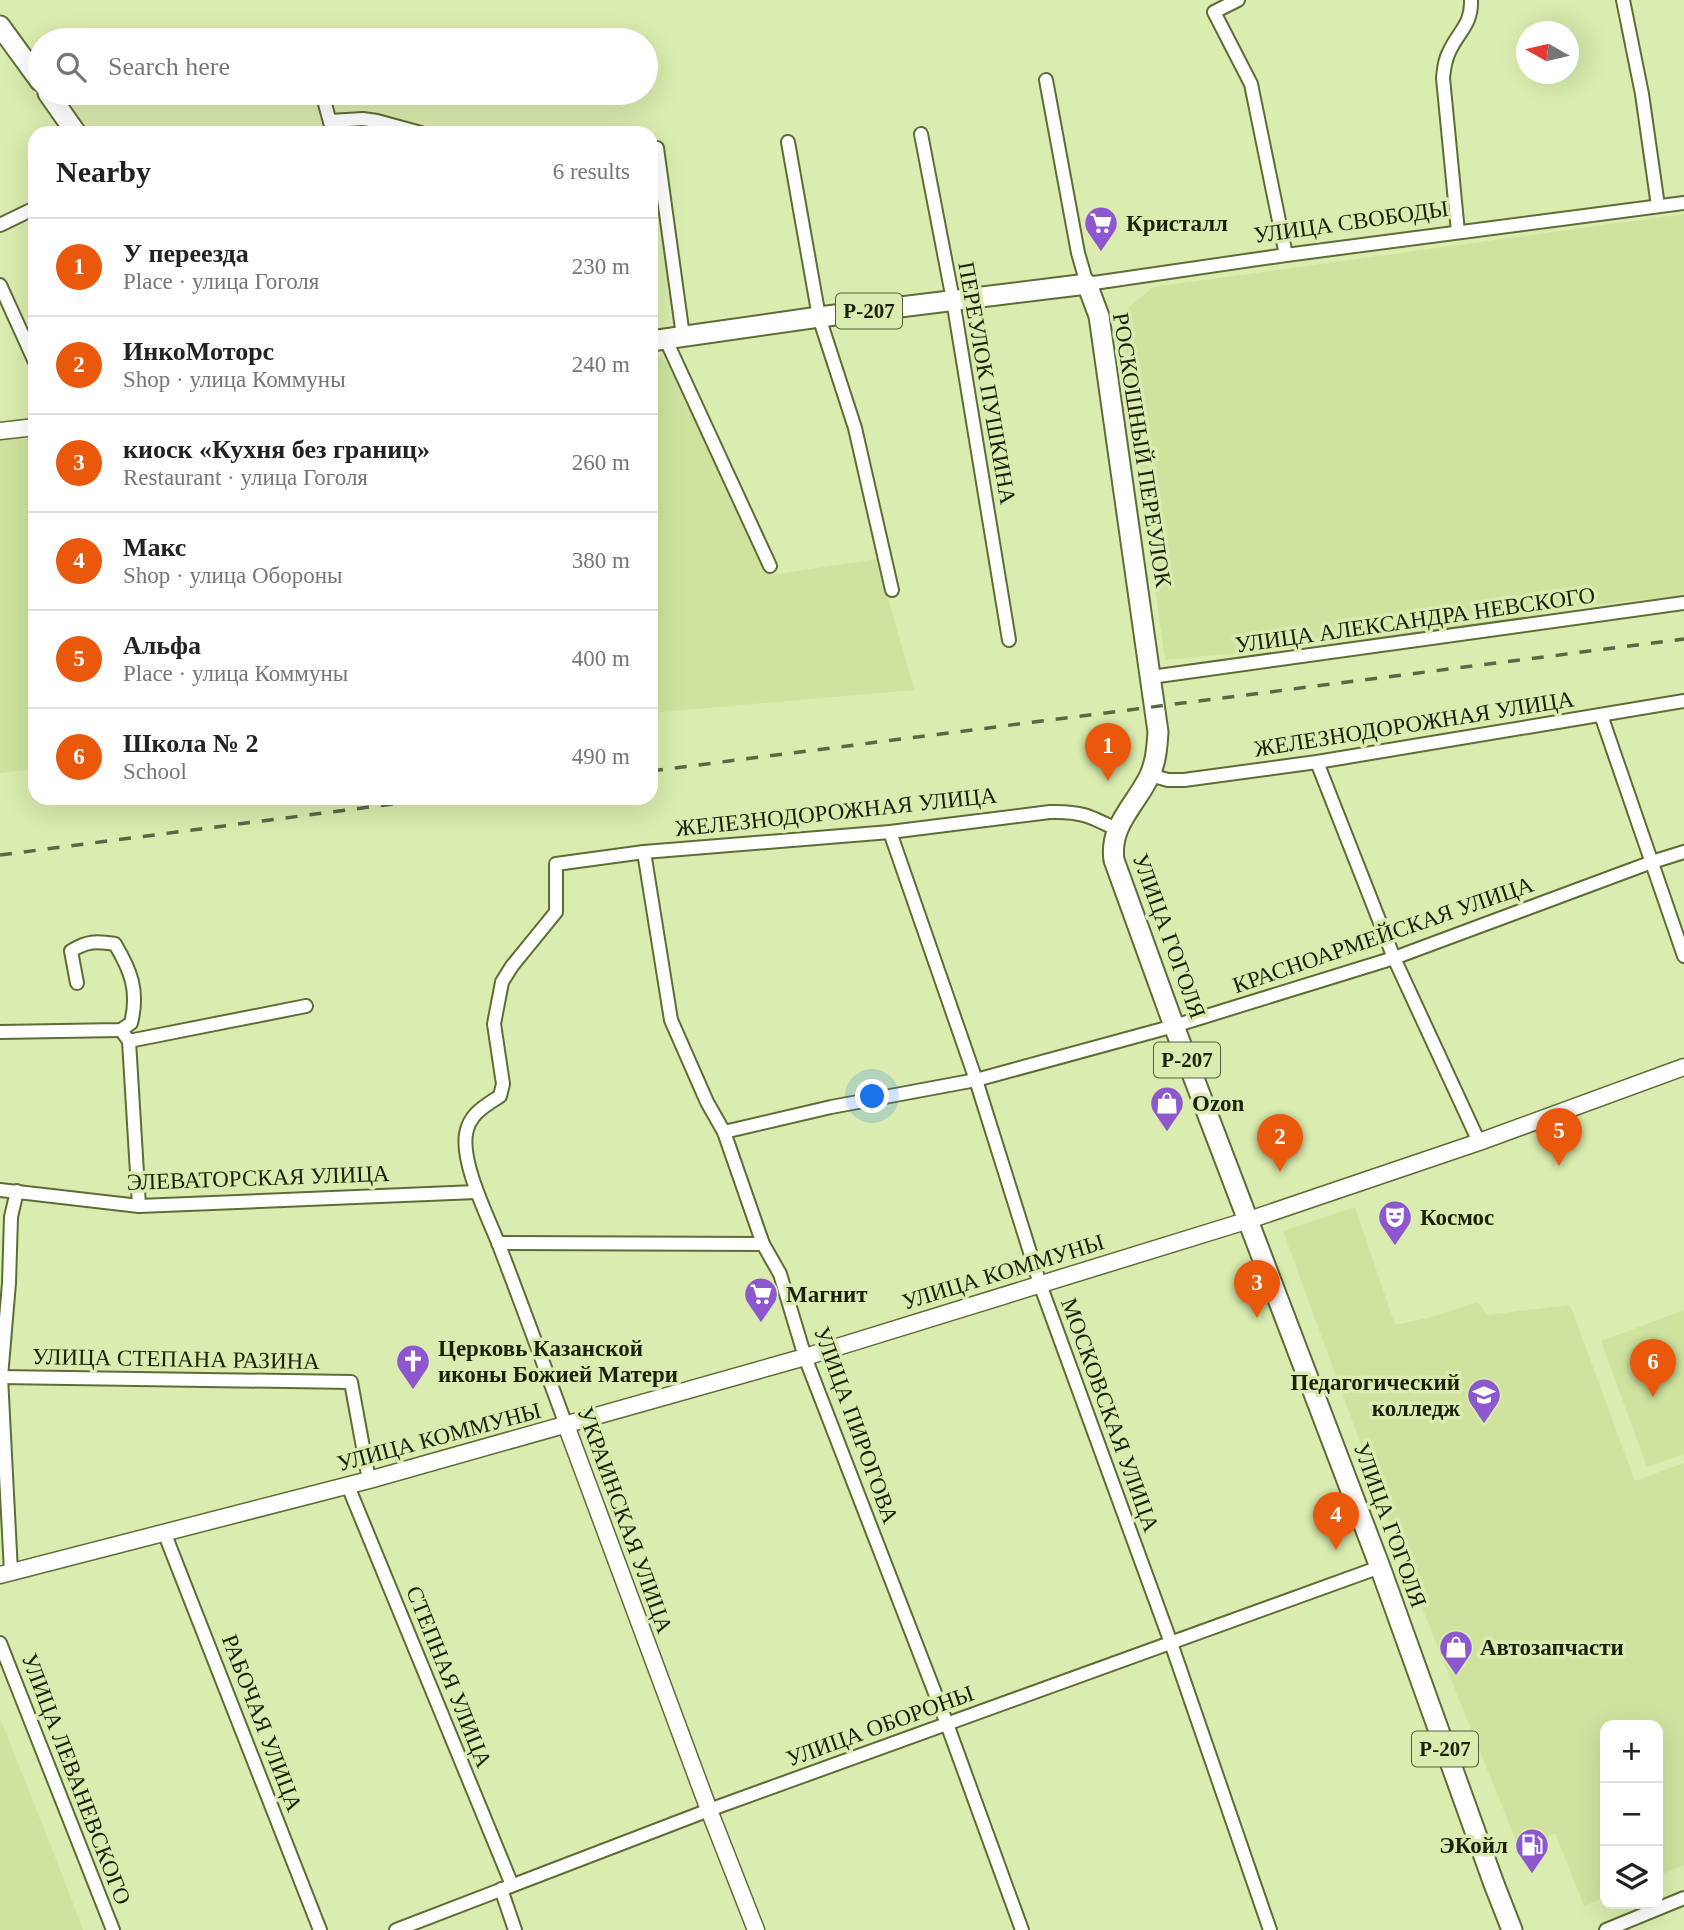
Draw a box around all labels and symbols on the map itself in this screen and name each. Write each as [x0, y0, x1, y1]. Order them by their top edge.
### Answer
north arrow [1516, 21, 1579, 84]
street label: УЛИЦА СВОБОДЫ [1252, 196, 1450, 248]
supermarket icon: Кристалл [1082, 204, 1120, 253]
place label: Кристалл [1126, 211, 1228, 236]
street label: ПЕРЕУЛОК ПУШКИНА [953, 260, 1021, 507]
road number: Р-207 [836, 294, 902, 328]
street label: РОСКОШНЫЙ ПЕРЕУЛОК [1108, 311, 1176, 590]
street label: УЛИЦА АЛЕКСАНДРА НЕВСКОГО [1233, 582, 1597, 658]
street label: ЖЕЛЕЗНОДОРОЖНАЯ УЛИЦА [1252, 686, 1576, 762]
pin: 1 [1085, 723, 1131, 781]
street label: ЖЕЛЕЗНОДОРОЖНАЯ УЛИЦА [674, 783, 998, 841]
street label: УЛИЦА ГОГОЛЯ [1128, 850, 1210, 1022]
street label: КРАСНОАРМЕЙСКАЯ УЛИЦА [1229, 872, 1537, 998]
road number: Р-207 [1154, 1042, 1220, 1078]
your location [855, 1079, 889, 1113]
shop icon: Ozon [1148, 1084, 1186, 1133]
place label: Ozon [1192, 1091, 1245, 1116]
pin: 5 [1536, 1108, 1582, 1166]
pin: 2 [1257, 1114, 1303, 1172]
street label: ЭЛЕВАТОРСКАЯ УЛИЦА [126, 1161, 390, 1195]
theatre icon: Космос [1376, 1198, 1414, 1247]
place label: Космос [1420, 1205, 1494, 1230]
street label: УЛИЦА КОММУНЫ [899, 1229, 1107, 1315]
pin: 3 [1234, 1260, 1280, 1318]
supermarket icon: Магнит [742, 1275, 780, 1324]
place label: Магнит [786, 1282, 868, 1307]
street label: МОСКОВСКАЯ УЛИЦА [1056, 1295, 1164, 1536]
street label: УЛИЦА ПИРОГОВА [809, 1323, 903, 1527]
place label: Церковь Казанской иконы Божией Матери [438, 1336, 678, 1387]
pin: 6 [1630, 1339, 1676, 1397]
church icon: Церковь Казанской иконы Божией Матери [394, 1342, 432, 1391]
street label: УЛИЦА СТЕПАНА РАЗИНА [32, 1344, 320, 1374]
place label: Педагогический колледж [1291, 1370, 1460, 1421]
school or university icon: Педагогический колледж [1465, 1376, 1503, 1425]
street label: УЛИЦА КОММУНЫ [334, 1398, 544, 1476]
street label: УКРАИНСКАЯ УЛИЦА [572, 1404, 678, 1637]
street label: УЛИЦА ГОГОЛЯ [1349, 1439, 1431, 1611]
pin: 4 [1313, 1492, 1359, 1550]
street label: СТЕПНАЯ УЛИЦА [401, 1583, 497, 1772]
shop icon: Автозапчасти [1437, 1628, 1475, 1677]
street label: РАБОЧАЯ УЛИЦА [217, 1631, 307, 1815]
place label: Автозапчасти [1480, 1635, 1624, 1660]
street label: УЛИЦА ЛЕВАНЕВСКОГО [16, 1650, 136, 1908]
street label: УЛИЦА ОБОРОНЫ [783, 1680, 977, 1772]
road number: Р-207 [1412, 1732, 1478, 1766]
fuel station icon: ЭКойл [1513, 1826, 1551, 1875]
place label: ЭКойл [1439, 1833, 1508, 1858]

